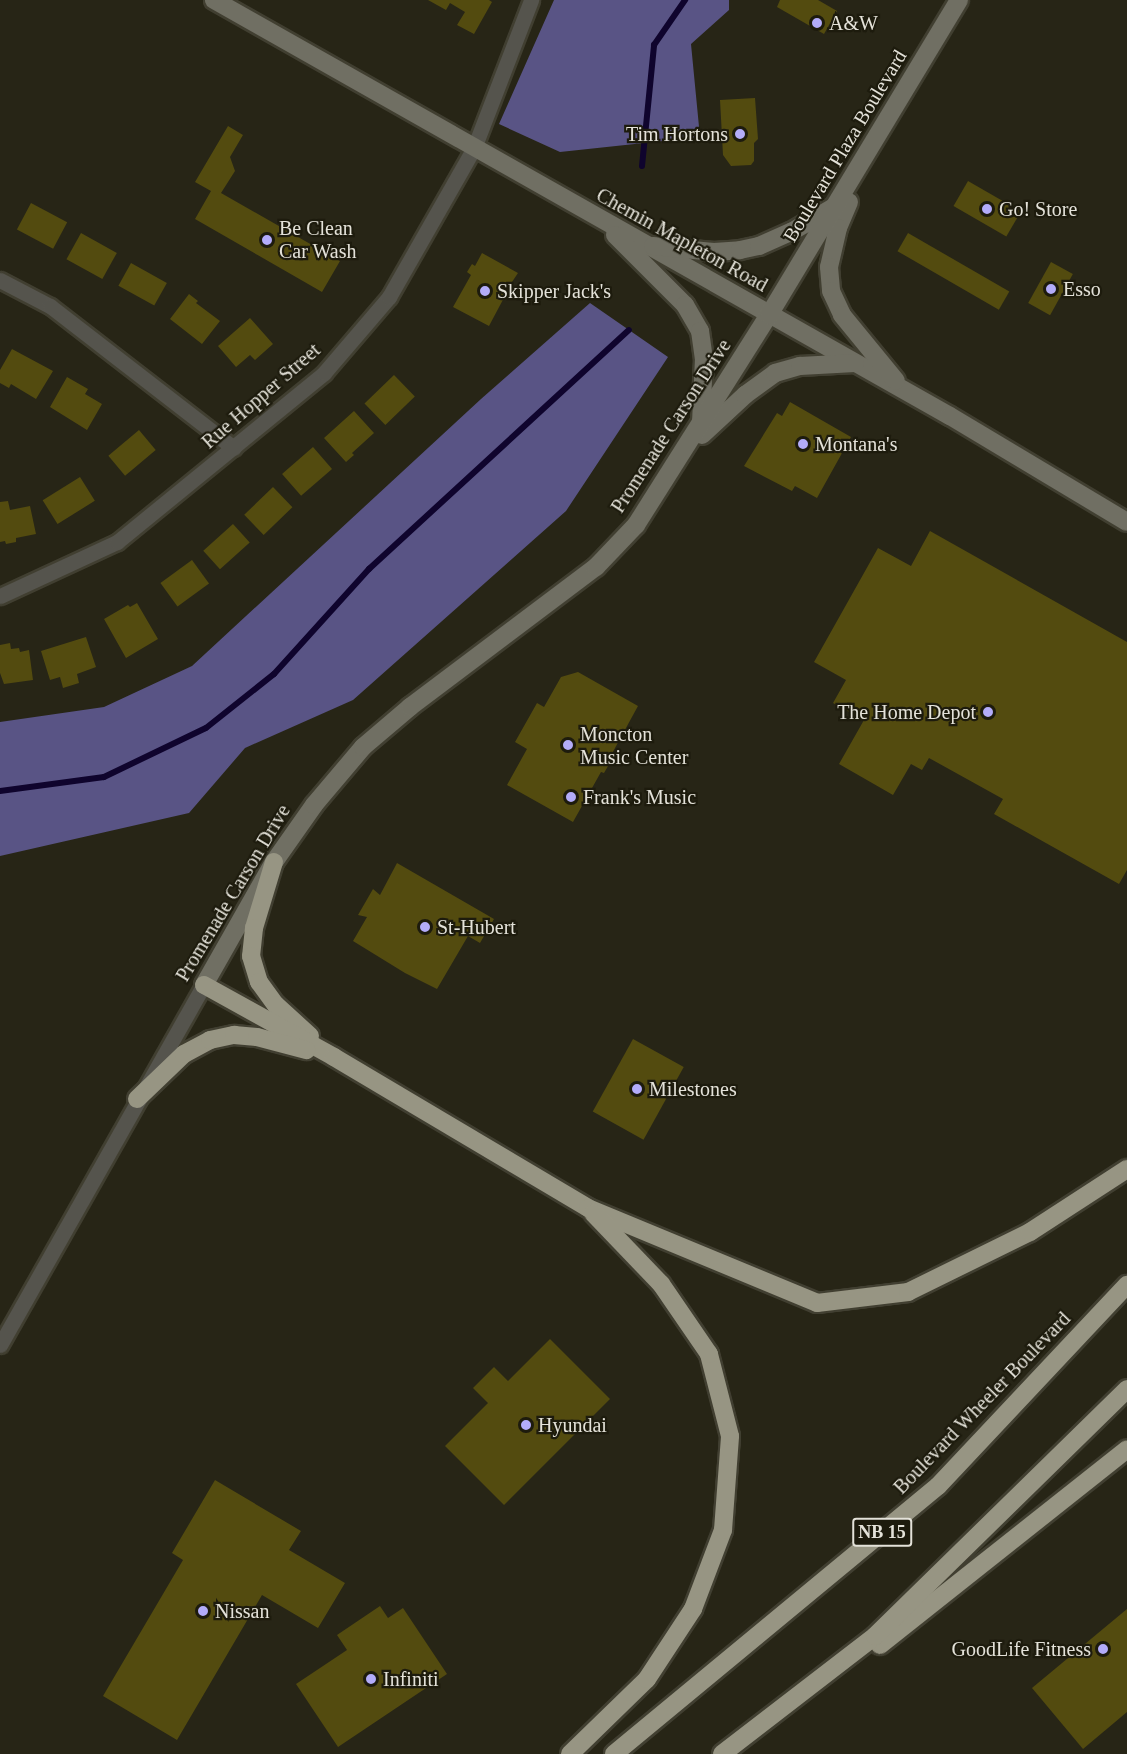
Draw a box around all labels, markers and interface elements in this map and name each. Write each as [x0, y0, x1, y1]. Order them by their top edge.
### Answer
place label: A&W [829, 11, 878, 35]
marker: A&W [810, 16, 824, 30]
street label: Boulevard Plaza Boulevard [778, 46, 912, 246]
place label: Tim Hortons [626, 122, 728, 146]
marker: Tim Hortons [733, 127, 747, 141]
street label: Chemin Mapleton Road [592, 183, 772, 297]
place label: Go! Store [999, 197, 1077, 221]
marker: Go! Store [980, 202, 994, 216]
place label: Be Clean Car Wash [279, 216, 357, 263]
marker: Be Clean Car Wash [260, 233, 274, 247]
place label: Esso [1063, 277, 1101, 301]
place label: Skipper Jack's [497, 279, 611, 303]
marker: Esso [1044, 282, 1058, 296]
marker: Skipper Jack's [478, 284, 492, 298]
street label: Promenade Carson Drive [606, 335, 736, 517]
street label: Rue Hopper Street [197, 338, 325, 454]
place label: Montana's [815, 432, 897, 456]
marker: Montana's [796, 437, 810, 451]
place label: The Home Depot [837, 700, 976, 724]
marker: The Home Depot [981, 705, 995, 719]
place label: Moncton Music Center [580, 722, 688, 769]
marker: Moncton Music Center [561, 738, 575, 752]
place label: Frank's Music [583, 785, 696, 809]
marker: Frank's Music [564, 790, 578, 804]
street label: Promenade Carson Drive [171, 800, 295, 986]
place label: St-Hubert [437, 915, 516, 939]
marker: St-Hubert [418, 920, 432, 934]
place label: Milestones [649, 1077, 737, 1101]
marker: Milestones [630, 1082, 644, 1096]
street label: Boulevard Wheeler Boulevard [888, 1307, 1076, 1499]
place label: Hyundai [538, 1413, 607, 1437]
marker: Hyundai [519, 1418, 533, 1432]
road number: NB 15 [852, 1517, 912, 1547]
place label: Nissan [215, 1599, 269, 1623]
marker: Nissan [196, 1604, 210, 1618]
place label: GoodLife Fitness [952, 1637, 1091, 1661]
marker: GoodLife Fitness [1096, 1642, 1110, 1656]
place label: Infiniti [383, 1667, 439, 1691]
marker: Infiniti [364, 1672, 378, 1686]

